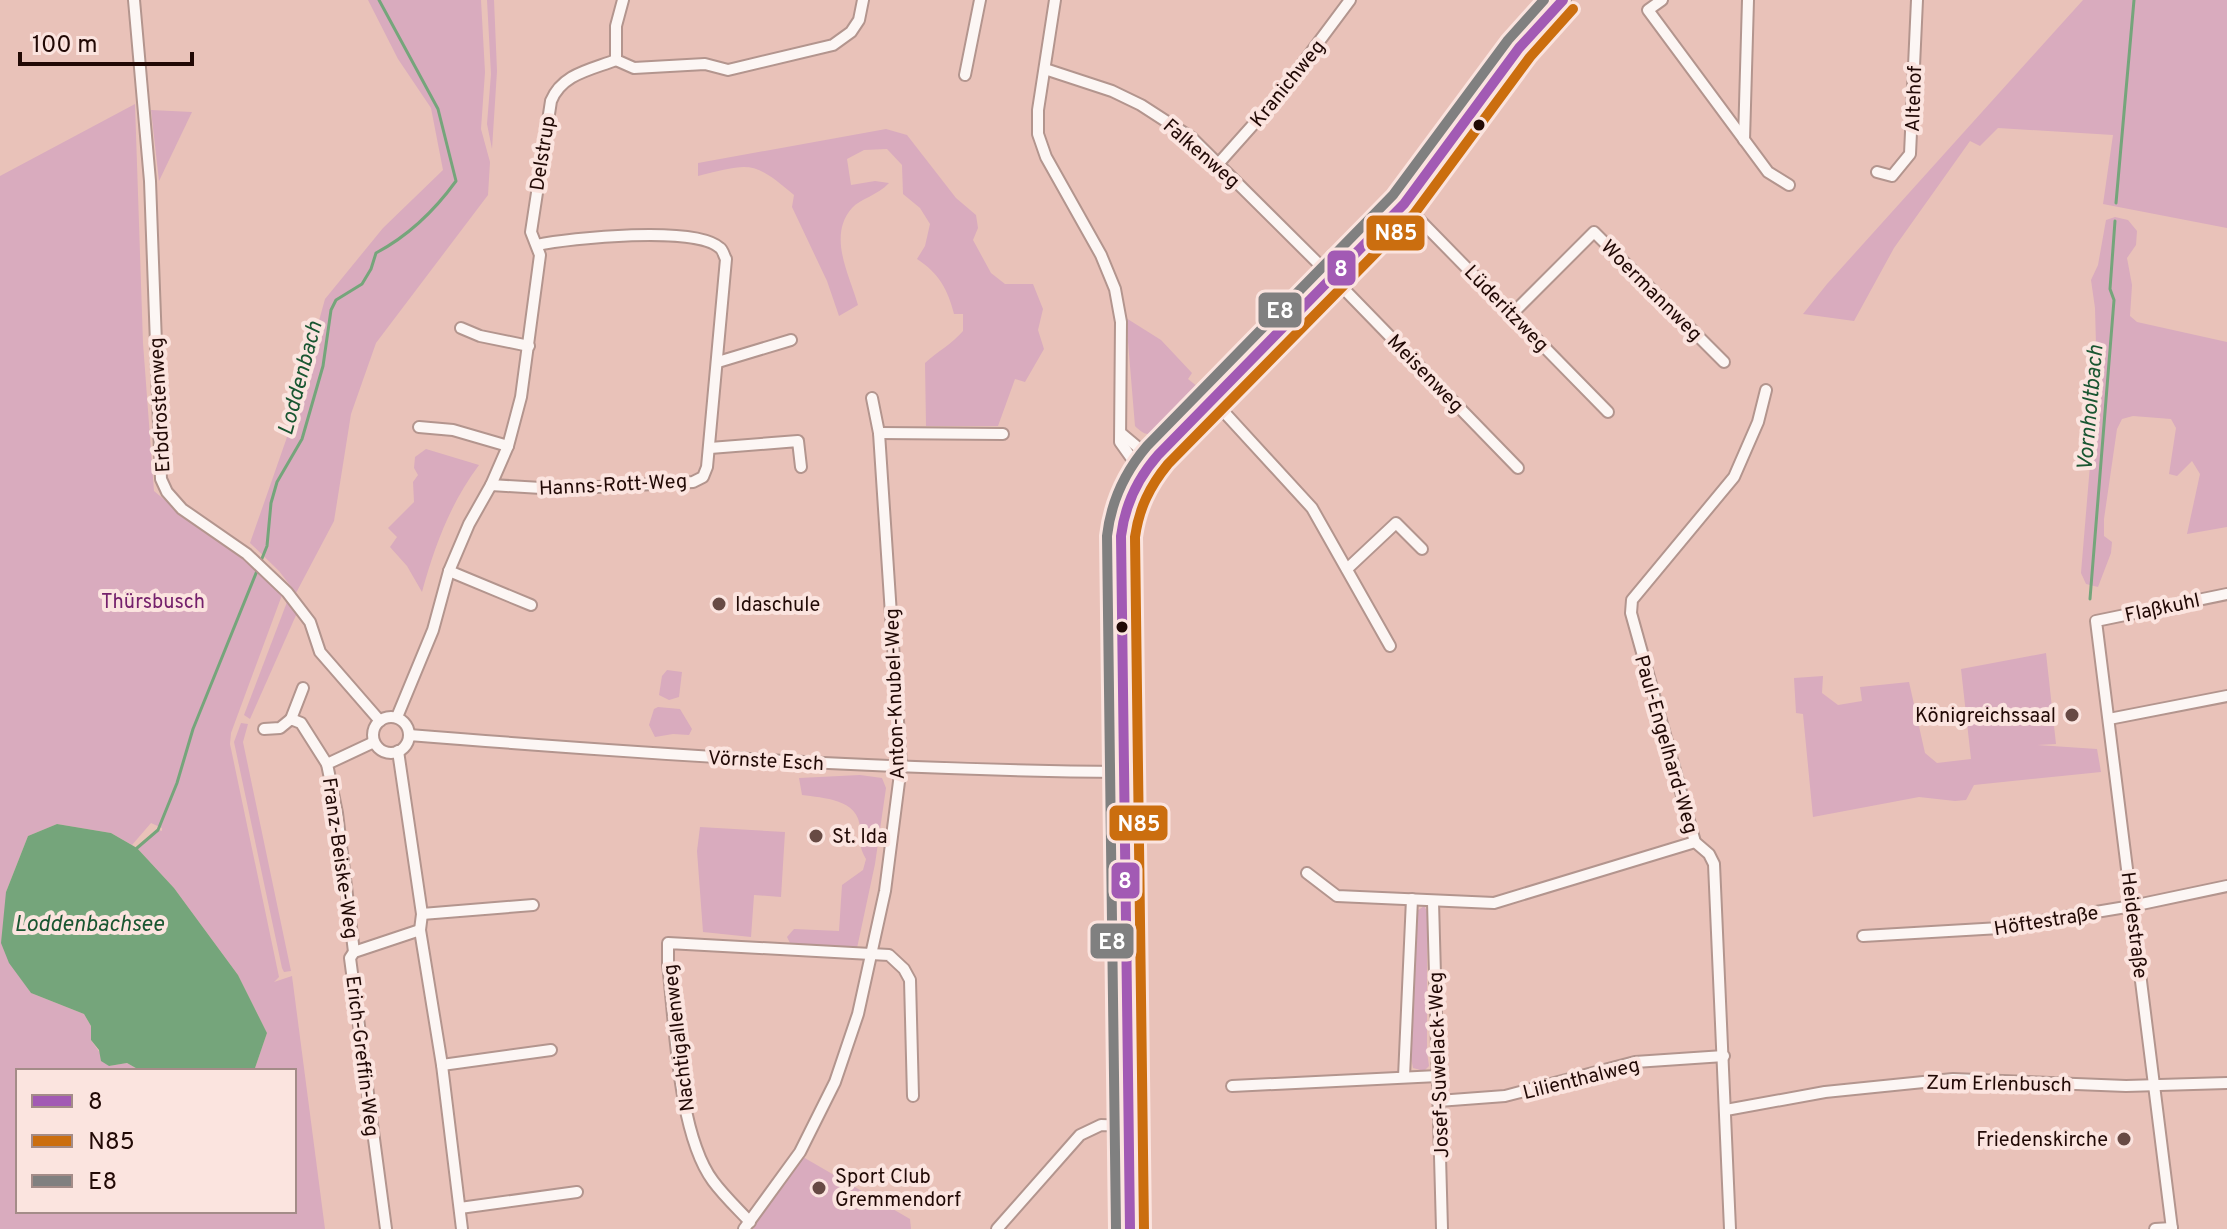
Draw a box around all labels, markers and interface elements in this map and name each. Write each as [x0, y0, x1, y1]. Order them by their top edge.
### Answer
scale bar [20, 16, 192, 66]
text: 100 m [32, 31, 98, 61]
street label: Kranichweg [1245, 35, 1332, 133]
street label: Altehof [1901, 65, 1929, 133]
street label: Delstrup [525, 114, 563, 193]
street label: Falkenweg [1157, 114, 1245, 195]
unlabelled marker [1471, 117, 1487, 133]
line badge: N85 [1365, 214, 1426, 252]
text: N85 [1374, 221, 1418, 248]
street label: Woermannweg [1594, 235, 1707, 348]
line badge: 8 [1326, 249, 1357, 287]
text: 8 [1334, 257, 1348, 284]
street label: Lüderitzweg [1458, 260, 1554, 358]
line badge: E8 [1257, 291, 1303, 329]
text: E8 [1266, 299, 1294, 326]
water label: Loddenbach [273, 319, 330, 439]
street label: Meisenweg [1381, 330, 1469, 419]
street label: Erbdrostenweg [144, 336, 178, 473]
water label: Vornholtbach [2073, 344, 2110, 472]
street label: Hanns-Rott-Weg [538, 469, 688, 503]
street label: Flaßkuhl [2122, 588, 2202, 630]
park label: Thürsbusch [101, 590, 205, 616]
place label: Idaschule [735, 593, 820, 619]
marker: Idaschule [710, 595, 728, 613]
street label: Anton-Knubel-Weg [880, 608, 912, 780]
unlabelled marker [1114, 619, 1130, 635]
street label: Paul-Engelhard-Weg [1627, 652, 1703, 837]
place label: Königreichssaal [1915, 704, 2056, 730]
marker: Königreichssaal [2063, 706, 2081, 724]
street label: Vörnste Esch [707, 746, 825, 778]
street label: Franz-Beiske-Weg [315, 776, 363, 941]
line badge: N85 [1108, 804, 1169, 842]
text: N85 [1117, 812, 1161, 839]
place label: St. Ida [832, 825, 888, 851]
marker: St. Ida [807, 827, 825, 845]
line badge: 8 [1110, 861, 1141, 900]
text: 8 [1118, 869, 1132, 896]
street label: Heidestraße [2114, 870, 2152, 980]
street label: Höftestraße [1992, 901, 2100, 943]
water label: Loddenbachsee [14, 912, 164, 939]
line badge: E8 [1089, 922, 1135, 960]
text: E8 [1098, 930, 1126, 957]
street label: Nachtigallenweg [658, 962, 702, 1113]
street label: Josef-Suwelack-Weg [1424, 971, 1456, 1159]
street label: Erich-Greffin-Weg [338, 974, 384, 1138]
street label: Lilienthalweg [1520, 1053, 1642, 1107]
legend [16, 1069, 296, 1213]
street label: Zum Erlenbusch [1926, 1071, 2072, 1099]
text: 8 [88, 1088, 103, 1118]
text: N85 [88, 1128, 135, 1158]
place label: Friedenskirche [1976, 1128, 2108, 1154]
marker: Friedenskirche [2115, 1130, 2133, 1148]
place label: Sport Club Gremmendorf [835, 1165, 961, 1214]
text: E8 [88, 1168, 117, 1198]
marker: Sport Club Gremmendorf [810, 1179, 828, 1197]

